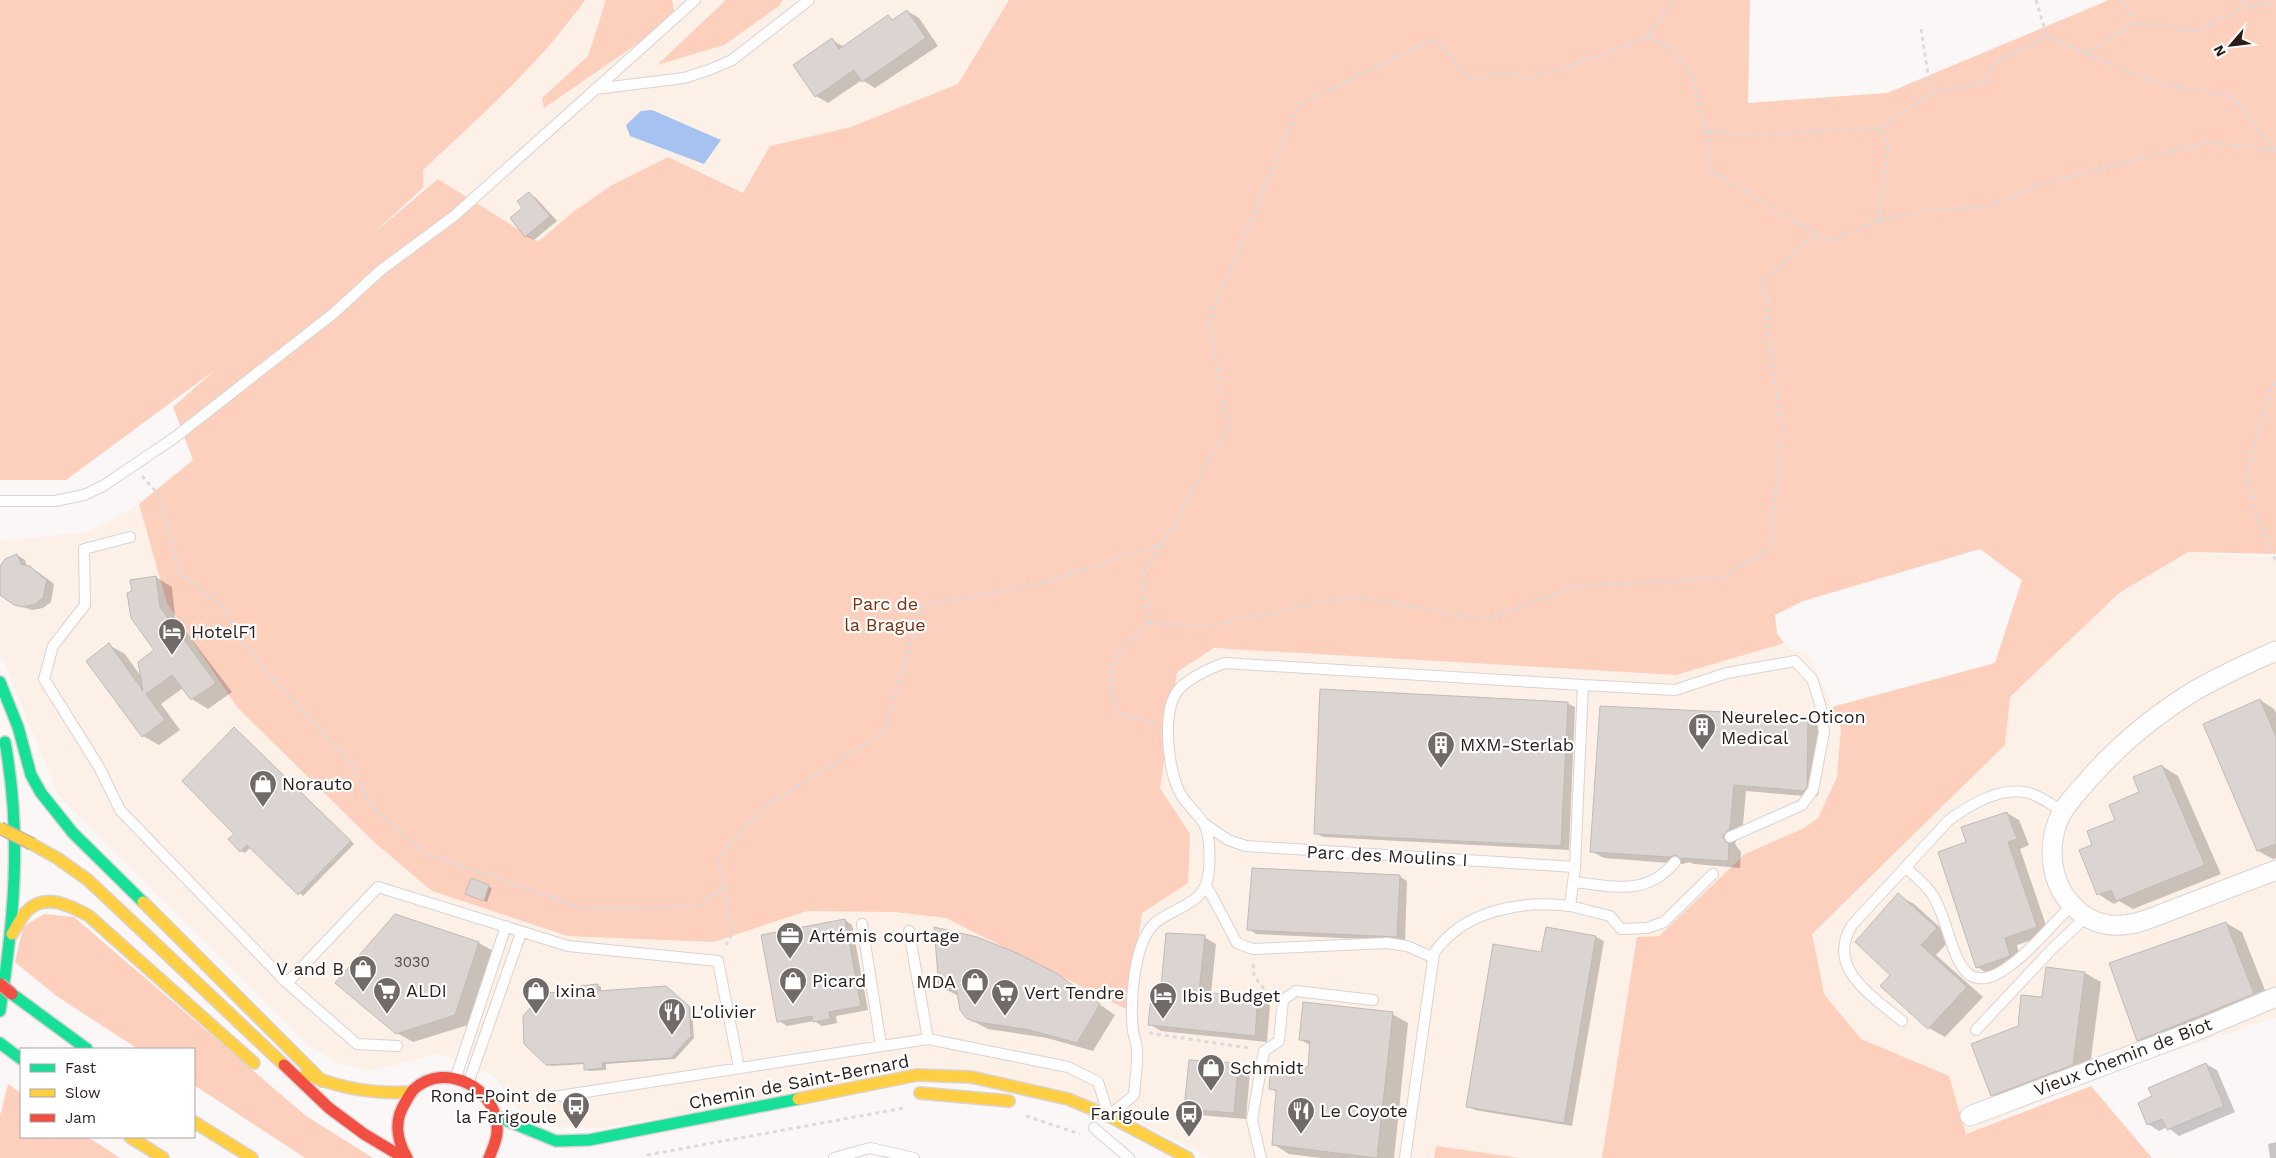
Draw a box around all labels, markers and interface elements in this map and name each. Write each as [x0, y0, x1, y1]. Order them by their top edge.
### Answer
north arrow [2206, 20, 2256, 70]
text: N [2210, 43, 2229, 59]
park label: Parc de la Brague [844, 593, 926, 635]
hotel icon: HotelF1 [157, 617, 187, 656]
place label: HotelF1 [191, 621, 256, 642]
place label: Neurelec-Oticon Medical [1721, 706, 1866, 748]
building icon: Neurelec-Oticon Medical [1687, 712, 1717, 751]
building icon: MXM-Sterlab [1426, 730, 1456, 769]
place label: MXM-Sterlab [1460, 734, 1574, 755]
shop icon: Norauto [248, 769, 278, 808]
place label: Norauto [282, 773, 353, 794]
street label: Parc des Moulins I [1306, 841, 1468, 870]
office icon: Artémis courtage [775, 921, 805, 960]
place label: Artémis courtage [809, 925, 960, 946]
house number: 3030 [394, 953, 430, 971]
shop icon: V and B [348, 954, 378, 993]
place label: V and B [276, 958, 344, 979]
shop icon: Picard [778, 966, 808, 1005]
shop icon: MDA [960, 967, 990, 1006]
place label: Picard [812, 970, 866, 991]
place label: MDA [916, 971, 956, 992]
supermarket icon: ALDI [372, 976, 402, 1015]
shop icon: Ixina [521, 976, 551, 1015]
supermarket icon: Vert Tendre [990, 978, 1020, 1017]
place label: ALDI [406, 980, 447, 1001]
place label: Ixina [555, 980, 596, 1001]
hotel icon: Ibis Budget [1148, 981, 1178, 1020]
place label: Vert Tendre [1024, 982, 1124, 1003]
place label: Ibis Budget [1182, 985, 1281, 1006]
restaurant icon: L'olivier [657, 997, 687, 1036]
place label: L'olivier [691, 1001, 756, 1022]
street label: Vieux Chemin de Biot [2031, 1013, 2215, 1100]
legend [20, 1048, 195, 1138]
street label: Chemin de Saint-Bernard [687, 1050, 911, 1113]
shop icon: Schmidt [1196, 1053, 1226, 1092]
place label: Schmidt [1230, 1057, 1304, 1078]
text: Fast [65, 1059, 97, 1077]
text: Slow [65, 1084, 101, 1102]
place label: Rond-Point de la Farigoule [430, 1085, 557, 1127]
bus stop icon: Rond-Point de la Farigoule [561, 1091, 591, 1130]
restaurant icon: Le Coyote [1286, 1096, 1316, 1135]
bus stop icon: Farigoule [1174, 1099, 1204, 1138]
place label: Le Coyote [1320, 1100, 1408, 1121]
place label: Farigoule [1090, 1103, 1170, 1124]
text: Jam [65, 1109, 96, 1127]

